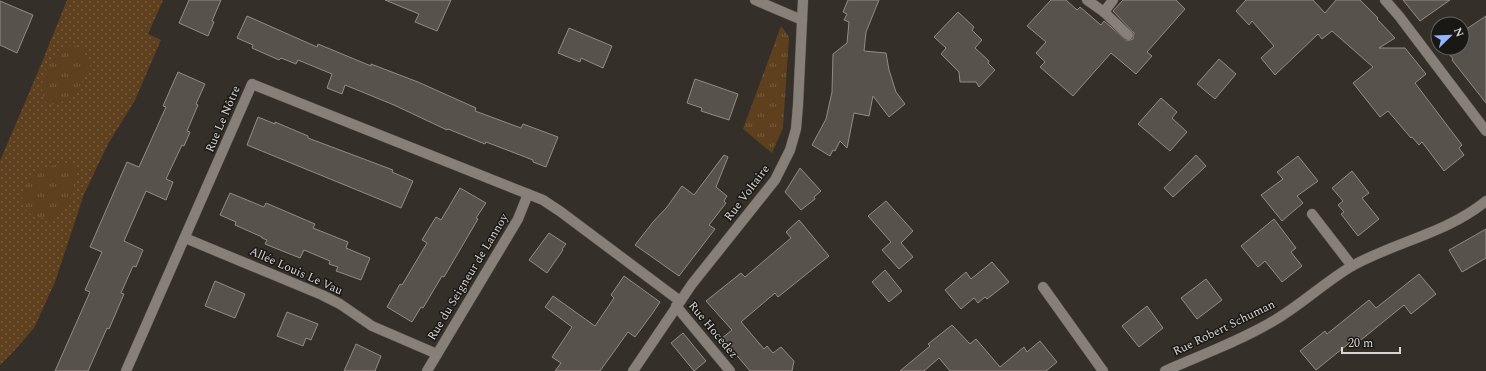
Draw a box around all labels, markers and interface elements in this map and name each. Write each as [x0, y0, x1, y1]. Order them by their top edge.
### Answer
north arrow [1430, 16, 1470, 56]
text: N [1449, 25, 1468, 40]
street label: Rue Le Nôtre [200, 82, 246, 155]
street label: Rue Voltaire [719, 161, 775, 225]
street label: Rue du Seigneur de Lannoy [423, 209, 514, 344]
street label: Allée Louis Le Vau [246, 242, 346, 300]
street label: Rue Robert Schuman [1170, 295, 1278, 361]
street label: Rue Hocedez [683, 297, 743, 363]
scale bar [1342, 329, 1400, 355]
text: 20 m [1348, 334, 1373, 353]

